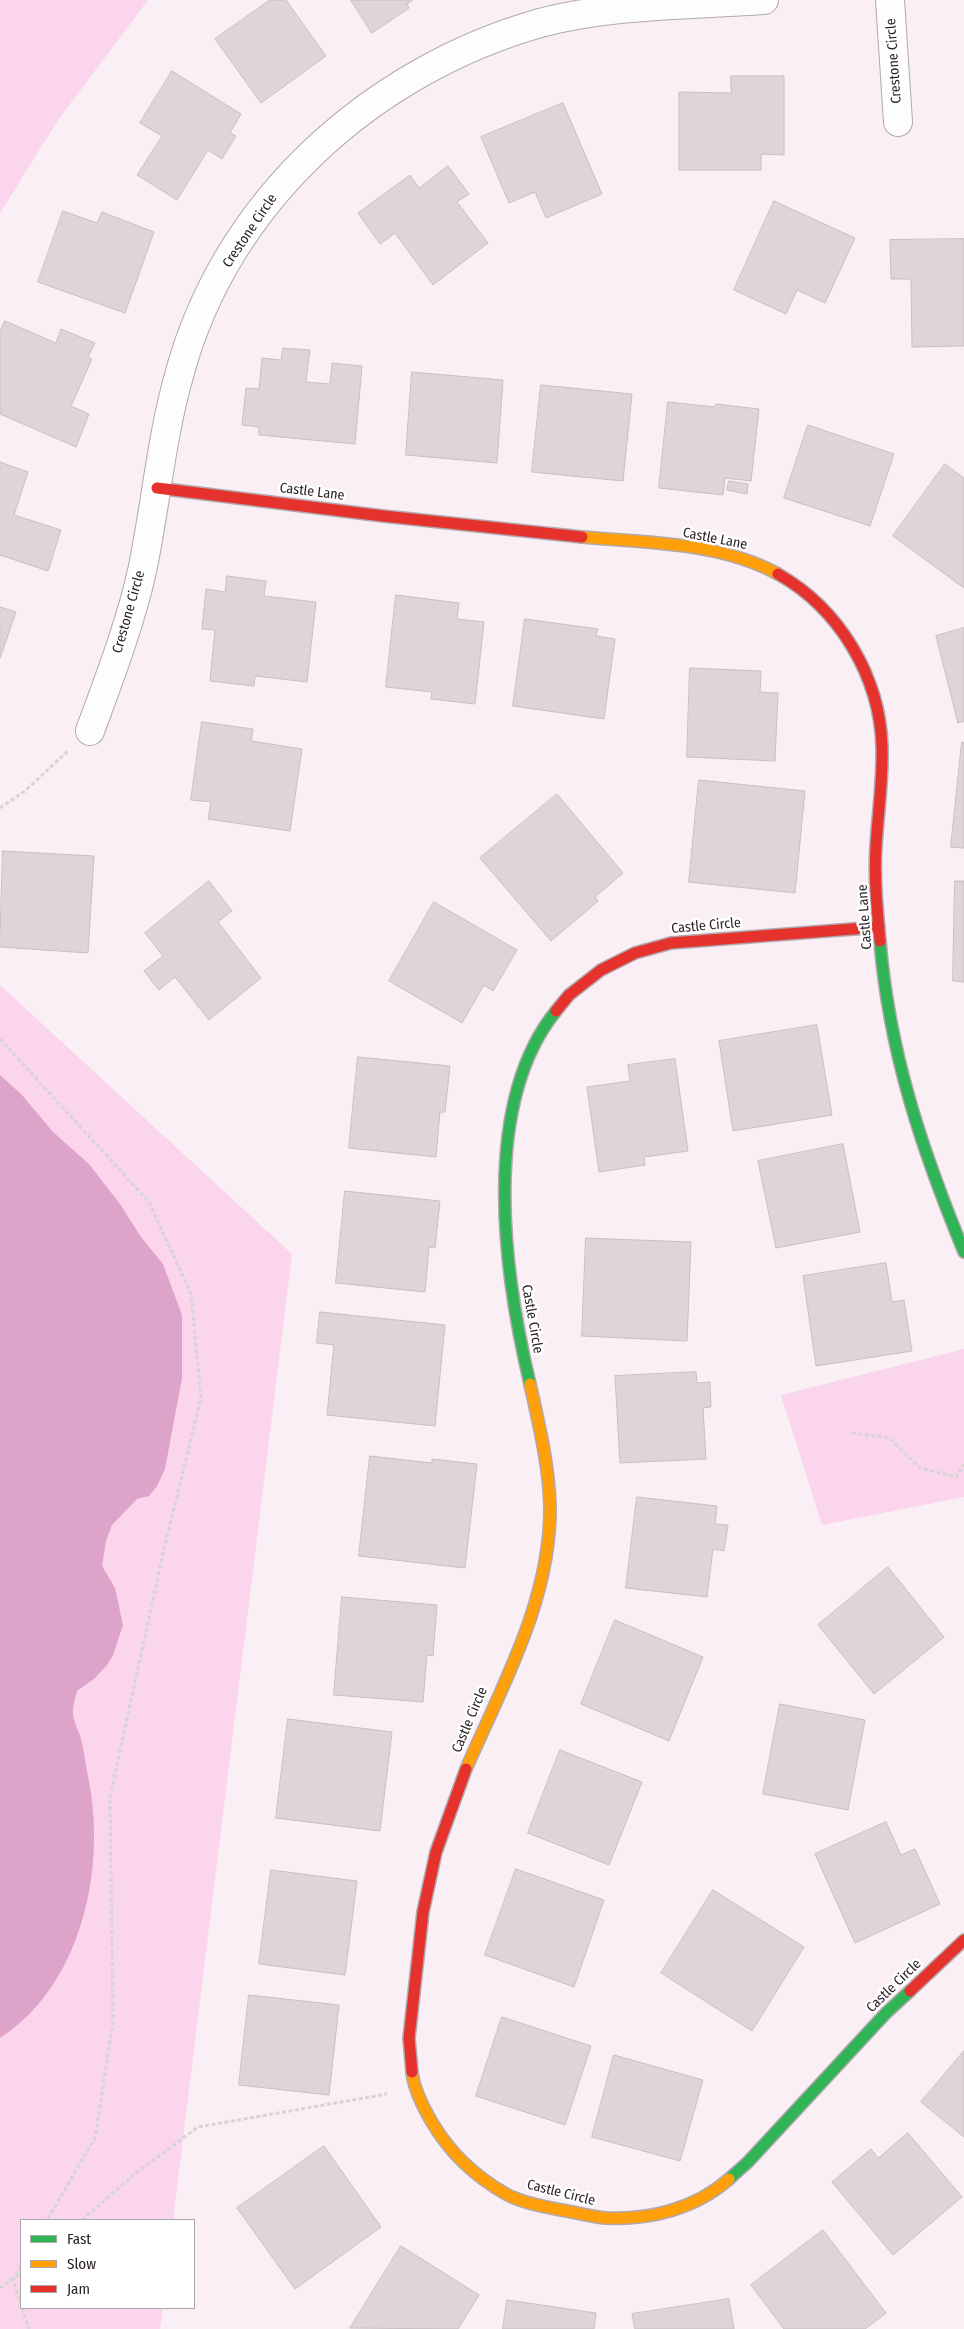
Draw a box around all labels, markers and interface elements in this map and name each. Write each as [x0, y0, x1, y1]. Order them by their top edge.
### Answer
street label: Crestone Circle [883, 18, 905, 104]
street label: Crestone Circle [219, 191, 281, 271]
street label: Castle Lane [279, 480, 345, 504]
street label: Castle Lane [681, 525, 749, 553]
street label: Crestone Circle [109, 569, 149, 655]
street label: Castle Lane [854, 884, 876, 950]
street label: Castle Circle [671, 915, 741, 937]
street label: Castle Circle [518, 1283, 546, 1355]
street label: Castle Circle [449, 1685, 491, 1755]
street label: Castle Circle [863, 1956, 925, 2016]
street label: Castle Circle [525, 2176, 597, 2210]
legend [20, 2219, 195, 2309]
text: Fast [67, 2230, 91, 2248]
text: Slow [67, 2255, 96, 2273]
text: Jam [67, 2280, 90, 2298]

